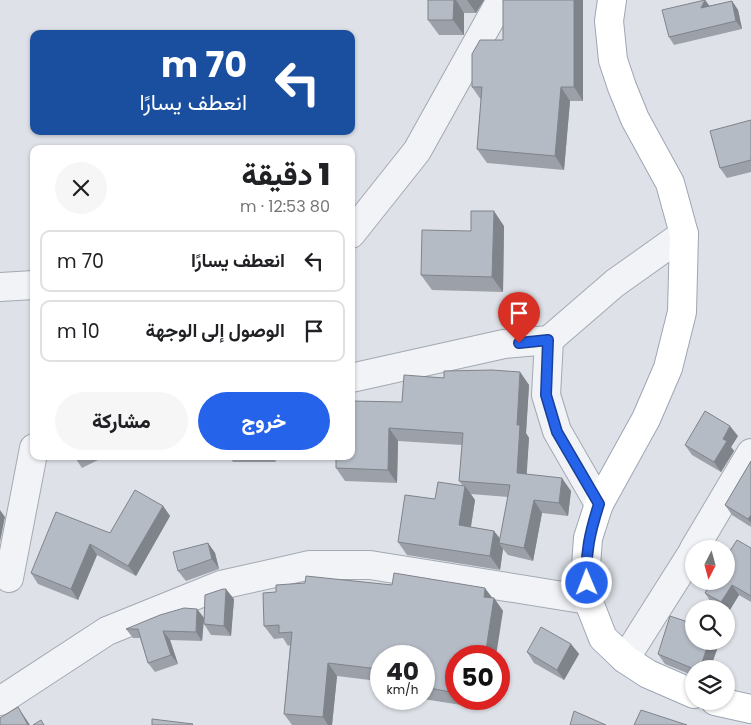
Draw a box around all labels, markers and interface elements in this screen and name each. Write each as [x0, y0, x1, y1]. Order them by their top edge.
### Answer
text: 70 m [161, 40, 247, 89]
icon: left [265, 50, 330, 115]
text: انعطف يسارًا [140, 87, 247, 118]
text: 1 دقيقة [242, 153, 330, 196]
button: close [55, 162, 107, 214]
text: 80 m · 12:53 [240, 195, 330, 218]
text: انعطف يسارًا [191, 247, 285, 274]
icon: left [300, 247, 328, 275]
text: 70 m [57, 248, 104, 275]
pin [498, 292, 540, 343]
icon: arrive [505, 299, 533, 327]
text: الوصول إلى الوجهة [146, 317, 285, 344]
icon: arrive [300, 317, 328, 345]
text: 10 m [57, 318, 100, 345]
button: مشاركة [55, 392, 188, 450]
button: خروج [198, 392, 330, 450]
north arrow [685, 540, 735, 590]
map controls [685, 540, 735, 710]
position arrow [560, 556, 612, 608]
button: search [685, 600, 735, 650]
speed limit sign: 50 [445, 645, 510, 710]
text: 40 [386, 654, 419, 689]
button: layers [685, 660, 735, 710]
text: km/h [387, 681, 418, 698]

